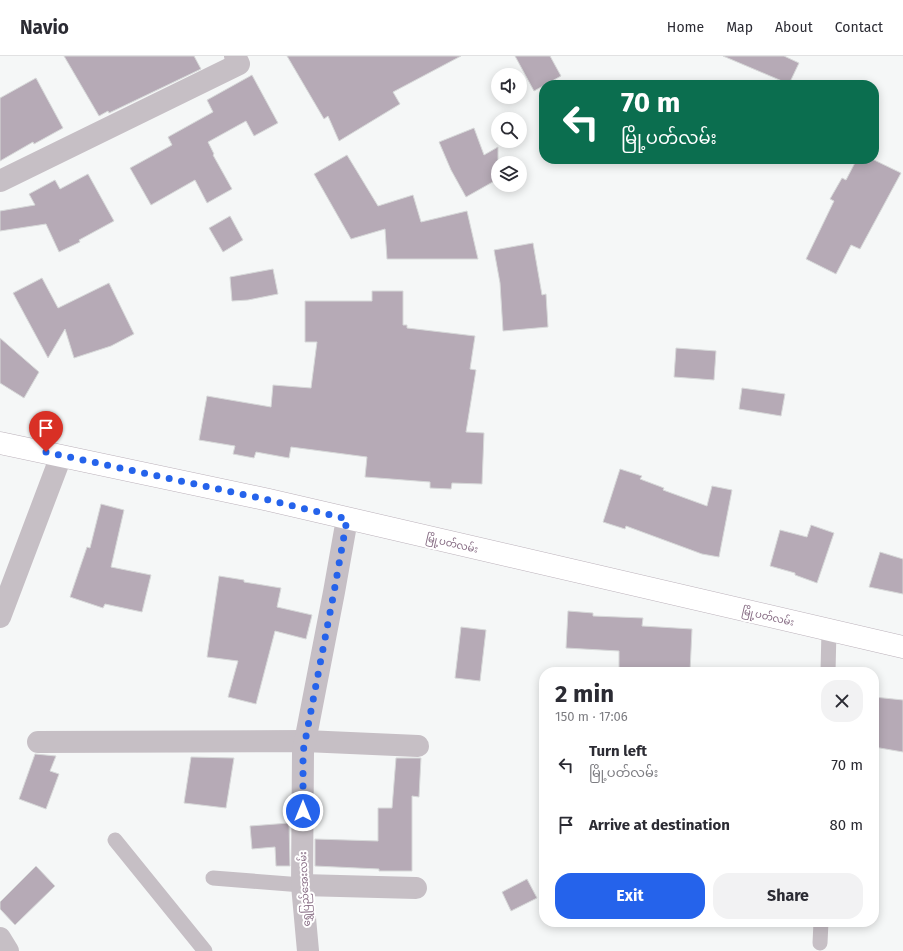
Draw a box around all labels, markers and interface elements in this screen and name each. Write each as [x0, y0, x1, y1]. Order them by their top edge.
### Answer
text: Navio [20, 16, 69, 39]
text: Home [667, 19, 704, 36]
text: Map [726, 19, 753, 36]
text: About [775, 19, 813, 36]
text: Contact [835, 19, 883, 36]
map controls [491, 68, 527, 192]
button: sound [491, 68, 527, 104]
text: 70 m [621, 86, 680, 119]
icon: left [555, 96, 607, 148]
button: search [491, 112, 527, 148]
text: မြို့ပတ်လမ်း [621, 127, 717, 149]
button: layers [491, 156, 527, 192]
pin [29, 411, 63, 452]
icon: arrive [35, 417, 57, 439]
street label: မြို့ပတ်လမ်း [424, 530, 480, 558]
street label: မြို့ပတ်လမ်း [740, 603, 796, 631]
text: 2 min [555, 680, 614, 708]
button: close [821, 680, 863, 722]
text: 150 m · 17:06 [555, 709, 628, 724]
text: Turn left [589, 742, 647, 760]
icon: left [555, 754, 577, 776]
text: 70 m [831, 756, 863, 774]
text: မြို့ပတ်လမ်း [589, 765, 658, 780]
position arrow [282, 790, 324, 832]
icon: arrive [555, 814, 577, 836]
text: Arrive at destination [589, 816, 730, 834]
text: 80 m [830, 816, 863, 834]
street label: ရွှေပြည်အေးလမ်း [295, 851, 315, 927]
button: Exit [555, 873, 705, 919]
button: Share [713, 873, 863, 919]

